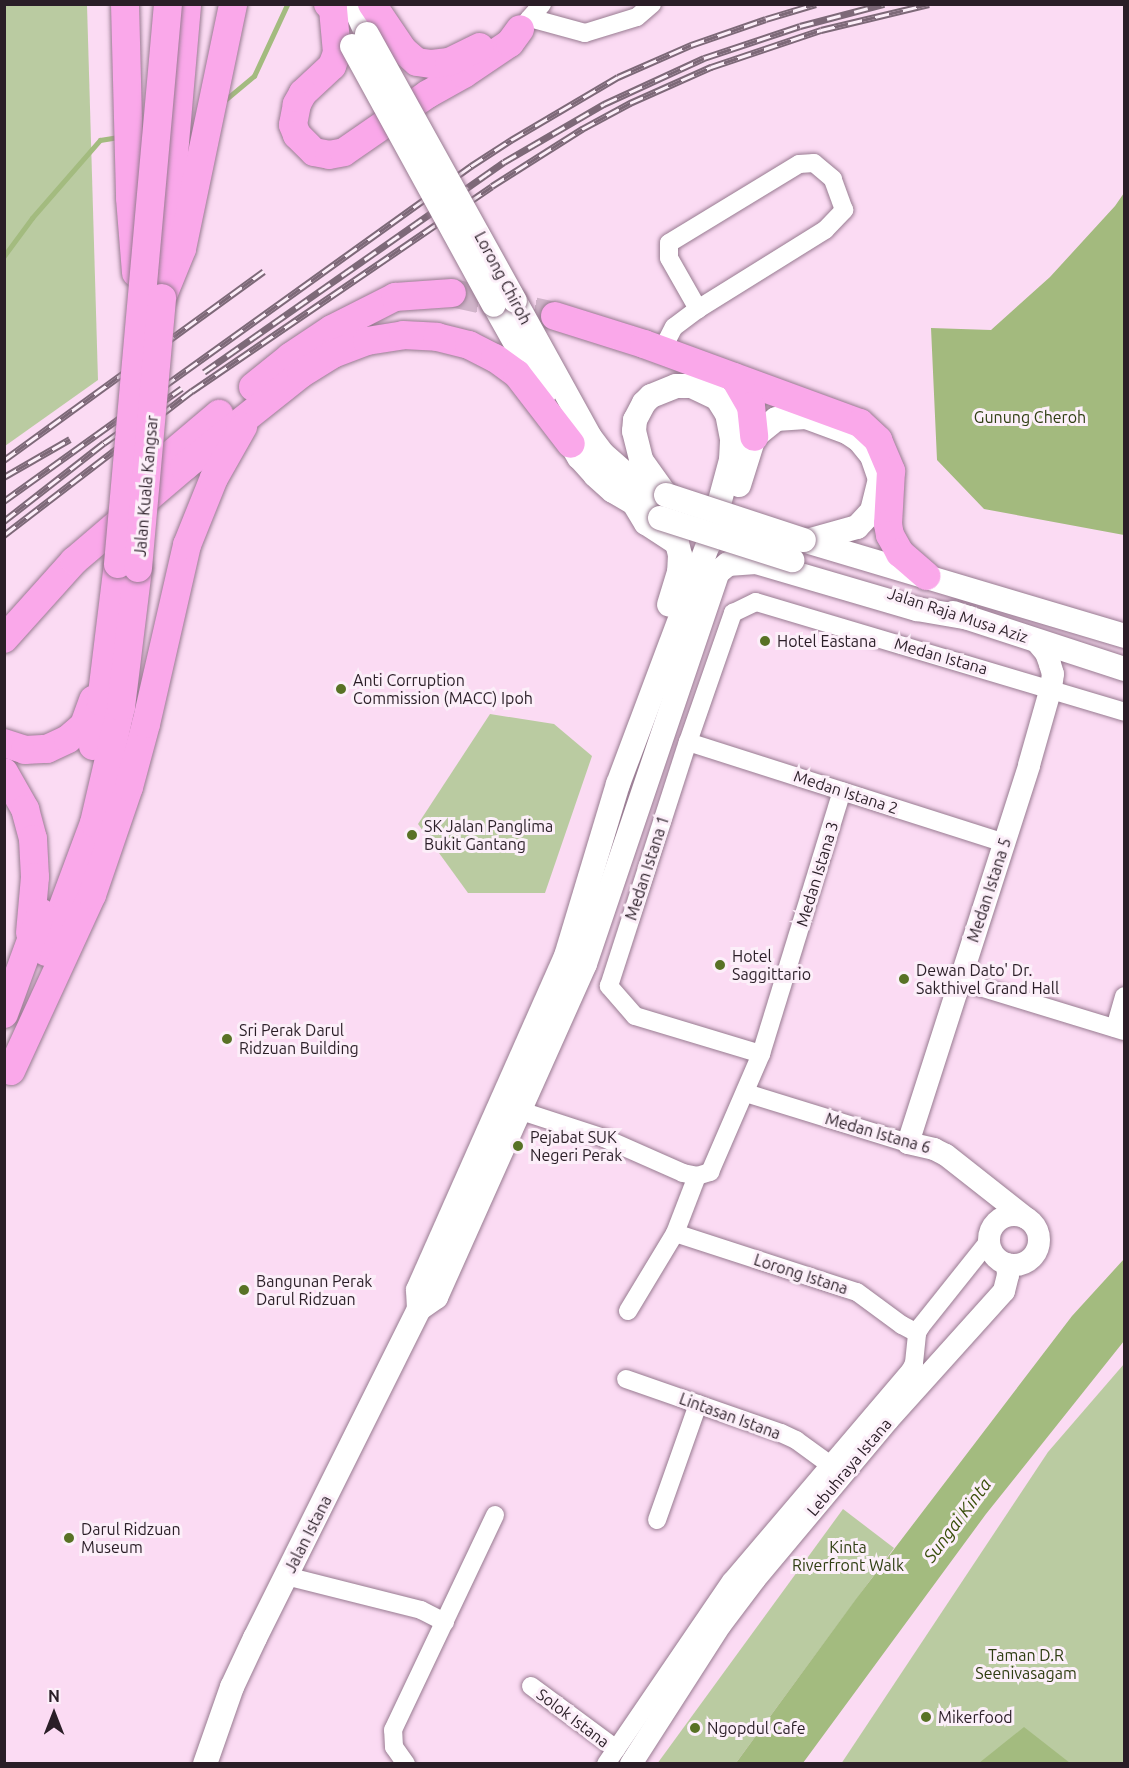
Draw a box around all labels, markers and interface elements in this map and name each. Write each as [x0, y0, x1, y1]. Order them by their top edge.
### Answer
street label: Lorong Chiroh [471, 228, 535, 328]
park label: Gunung Cheroh [974, 407, 1086, 427]
street label: Jalan Kuala Kangsar [130, 414, 162, 558]
street label: Jalan Raja Musa Aziz [885, 583, 1031, 647]
place label: Hotel Eastana [777, 631, 876, 651]
marker: Hotel Eastana [758, 634, 772, 648]
street label: Medan Istana [892, 634, 990, 678]
place label: Anti Corruption Commission (MACC) Ipoh [353, 670, 533, 708]
marker: Anti Corruption Commission (MACC) Ipoh [334, 682, 348, 696]
street label: Medan Istana 2 [791, 766, 901, 818]
street label: Medan Istana 1 [621, 813, 673, 923]
place label: SK Jalan Panglima Bukit Gantang [424, 816, 553, 854]
street label: Medan Istana 3 [792, 819, 842, 929]
marker: SK Jalan Panglima Bukit Gantang [405, 828, 419, 842]
street label: Medan Istana 5 [963, 835, 1015, 945]
place label: Hotel Saggittario [732, 946, 811, 984]
marker: Hotel Saggittario [713, 958, 727, 972]
place label: Dewan Dato' Dr. Sakthivel Grand Hall [916, 960, 1059, 998]
marker: Dewan Dato' Dr. Sakthivel Grand Hall [897, 972, 911, 986]
place label: Sri Perak Darul Ridzuan Building [239, 1020, 359, 1058]
marker: Sri Perak Darul Ridzuan Building [220, 1032, 234, 1046]
street label: Medan Istana 6 [823, 1109, 933, 1157]
place label: Pejabat SUK Negeri Perak [530, 1127, 622, 1165]
marker: Pejabat SUK Negeri Perak [511, 1139, 525, 1153]
street label: Lorong Istana [752, 1250, 850, 1298]
place label: Bangunan Perak Darul Ridzuan [256, 1271, 372, 1309]
marker: Bangunan Perak Darul Ridzuan [237, 1283, 251, 1297]
street label: Lintasan Istana [677, 1389, 783, 1443]
street label: Lebuhraya Istana [803, 1414, 895, 1520]
water label: Sungai Kinta [918, 1474, 996, 1566]
street label: Jalan Istana [280, 1492, 336, 1576]
place label: Darul Ridzuan Museum [81, 1519, 181, 1557]
marker: Darul Ridzuan Museum [62, 1531, 76, 1545]
park label: Kinta Riverfront Walk [792, 1537, 904, 1575]
park label: Taman D.R Seenivasagam [975, 1645, 1077, 1683]
north arrow [24, 1684, 84, 1744]
street label: Solok Istana [533, 1684, 613, 1752]
text: N [48, 1687, 60, 1705]
place label: Mikerfood [938, 1707, 1013, 1727]
marker: Mikerfood [919, 1710, 933, 1724]
place label: Ngopdul Cafe [707, 1718, 806, 1738]
marker: Ngopdul Cafe [688, 1721, 702, 1735]

